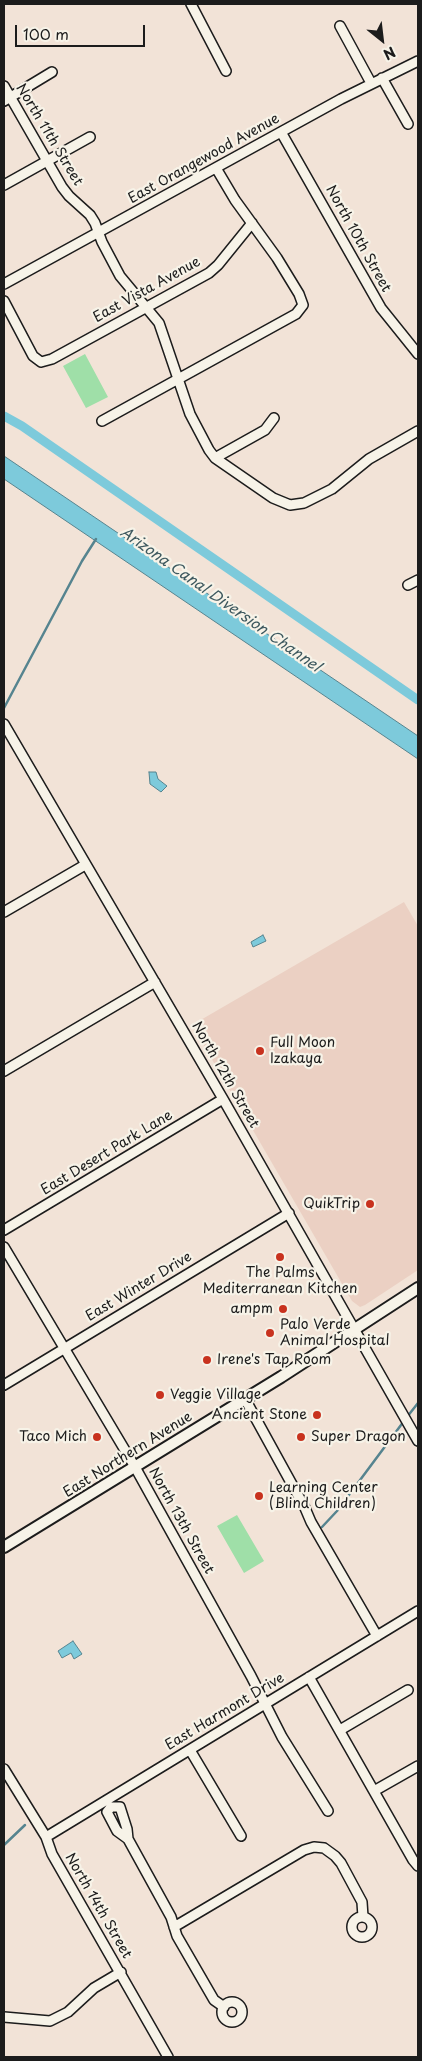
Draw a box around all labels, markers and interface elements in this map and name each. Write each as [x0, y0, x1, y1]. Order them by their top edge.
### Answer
scale bar [18, 15, 148, 47]
north arrow [357, 15, 407, 65]
text: 100 m [23, 22, 69, 45]
text: N [380, 42, 399, 65]
street label: North 11th Street [12, 81, 86, 189]
street label: East Orangewood Avenue [126, 110, 282, 208]
street label: North 10th Street [322, 183, 394, 295]
street label: East Vista Avenue [91, 254, 203, 326]
water label: Arizona Canal Diversion Channel [116, 524, 324, 676]
street label: North 12th Street [188, 1019, 262, 1131]
place label: Full Moon Izakaya [270, 1035, 335, 1068]
marker: Full Moon Izakaya [254, 1045, 266, 1057]
street label: East Desert Park Lane [38, 1107, 176, 1199]
place label: QuikTrip [303, 1196, 360, 1212]
marker: QuikTrip [364, 1198, 376, 1210]
street label: East Winter Drive [83, 1249, 195, 1325]
marker: The Palms Mediterranean Kitchen [274, 1251, 286, 1263]
place label: The Palms Mediterranean Kitchen [203, 1265, 357, 1298]
place label: ampm [230, 1301, 273, 1317]
marker: ampm [277, 1303, 289, 1315]
place label: Palo Verde Animal Hospital [280, 1317, 389, 1350]
marker: Palo Verde Animal Hospital [264, 1327, 276, 1339]
place label: Irene's Tap Room [217, 1352, 331, 1368]
marker: Irene's Tap Room [201, 1354, 213, 1366]
place label: Veggie Village [170, 1387, 261, 1403]
marker: Veggie Village [154, 1389, 166, 1401]
place label: Ancient Stone [212, 1407, 307, 1423]
street label: East Northern Avenue [61, 1409, 195, 1501]
marker: Ancient Stone [311, 1409, 323, 1421]
place label: Taco Mich [19, 1429, 87, 1445]
place label: Super Dragon [311, 1429, 406, 1445]
marker: Taco Mich [91, 1431, 103, 1443]
marker: Super Dragon [295, 1431, 307, 1443]
street label: North 13th Street [145, 1465, 217, 1577]
place label: Learning Center (Blind Children) [269, 1480, 378, 1512]
marker: Learning Center (Blind Children) [253, 1490, 265, 1502]
street label: East Harmont Drive [163, 1670, 287, 1754]
street label: North 14th Street [61, 1850, 135, 1962]

